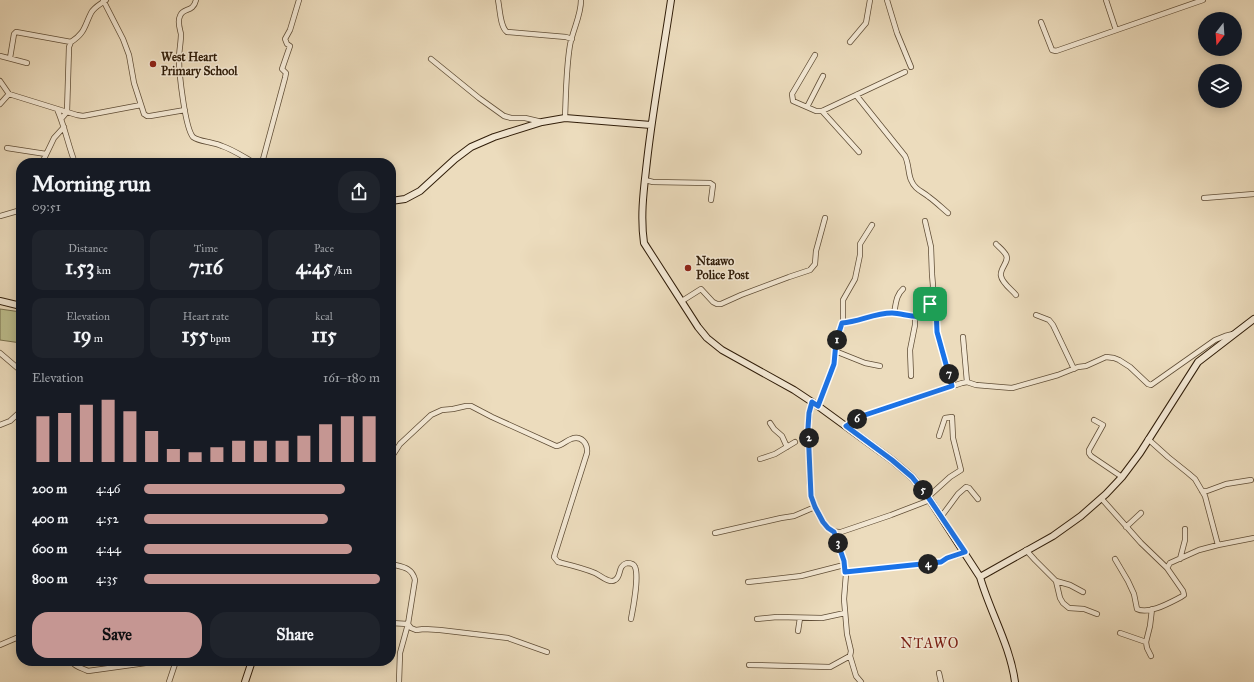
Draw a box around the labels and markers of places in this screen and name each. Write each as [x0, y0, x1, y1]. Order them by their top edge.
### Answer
place label: West Heart Primary School [161, 50, 238, 79]
marker: West Heart Primary School [148, 59, 158, 69]
place label: Ntaawo Police Post [696, 254, 750, 282]
marker: Ntaawo Police Post [683, 263, 693, 273]
pin [913, 287, 947, 321]
pin: 1 [827, 330, 847, 350]
pin: 7 [939, 364, 959, 384]
pin: 6 [847, 409, 867, 429]
pin: 2 [799, 428, 819, 448]
pin: 5 [913, 480, 933, 500]
pin: 3 [828, 533, 848, 553]
pin: 4 [918, 554, 938, 574]

